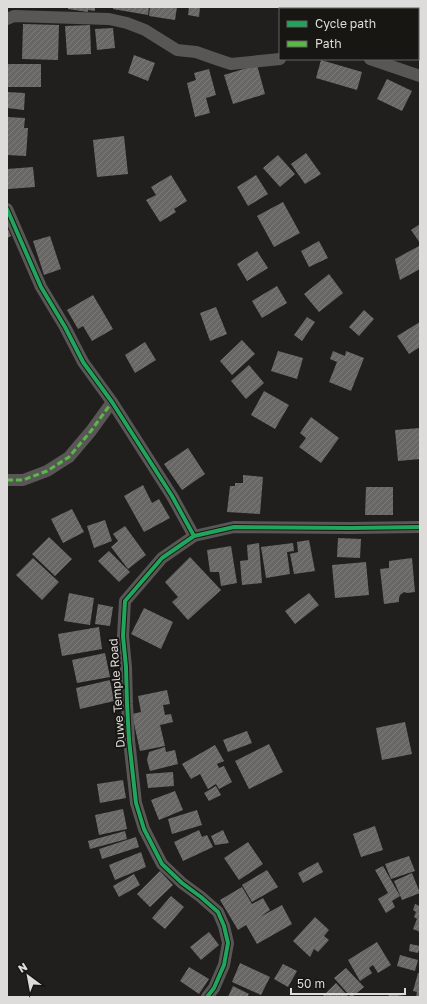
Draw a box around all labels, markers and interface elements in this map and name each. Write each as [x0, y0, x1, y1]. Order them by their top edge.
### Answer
legend [279, 8, 419, 60]
text: Cycle path [315, 16, 376, 31]
text: Path [315, 36, 342, 51]
street label: Duwe Temple Road [105, 638, 128, 748]
north arrow [8, 956, 48, 996]
text: N [15, 959, 29, 975]
scale bar [291, 970, 405, 996]
text: 50 m [297, 976, 325, 991]

